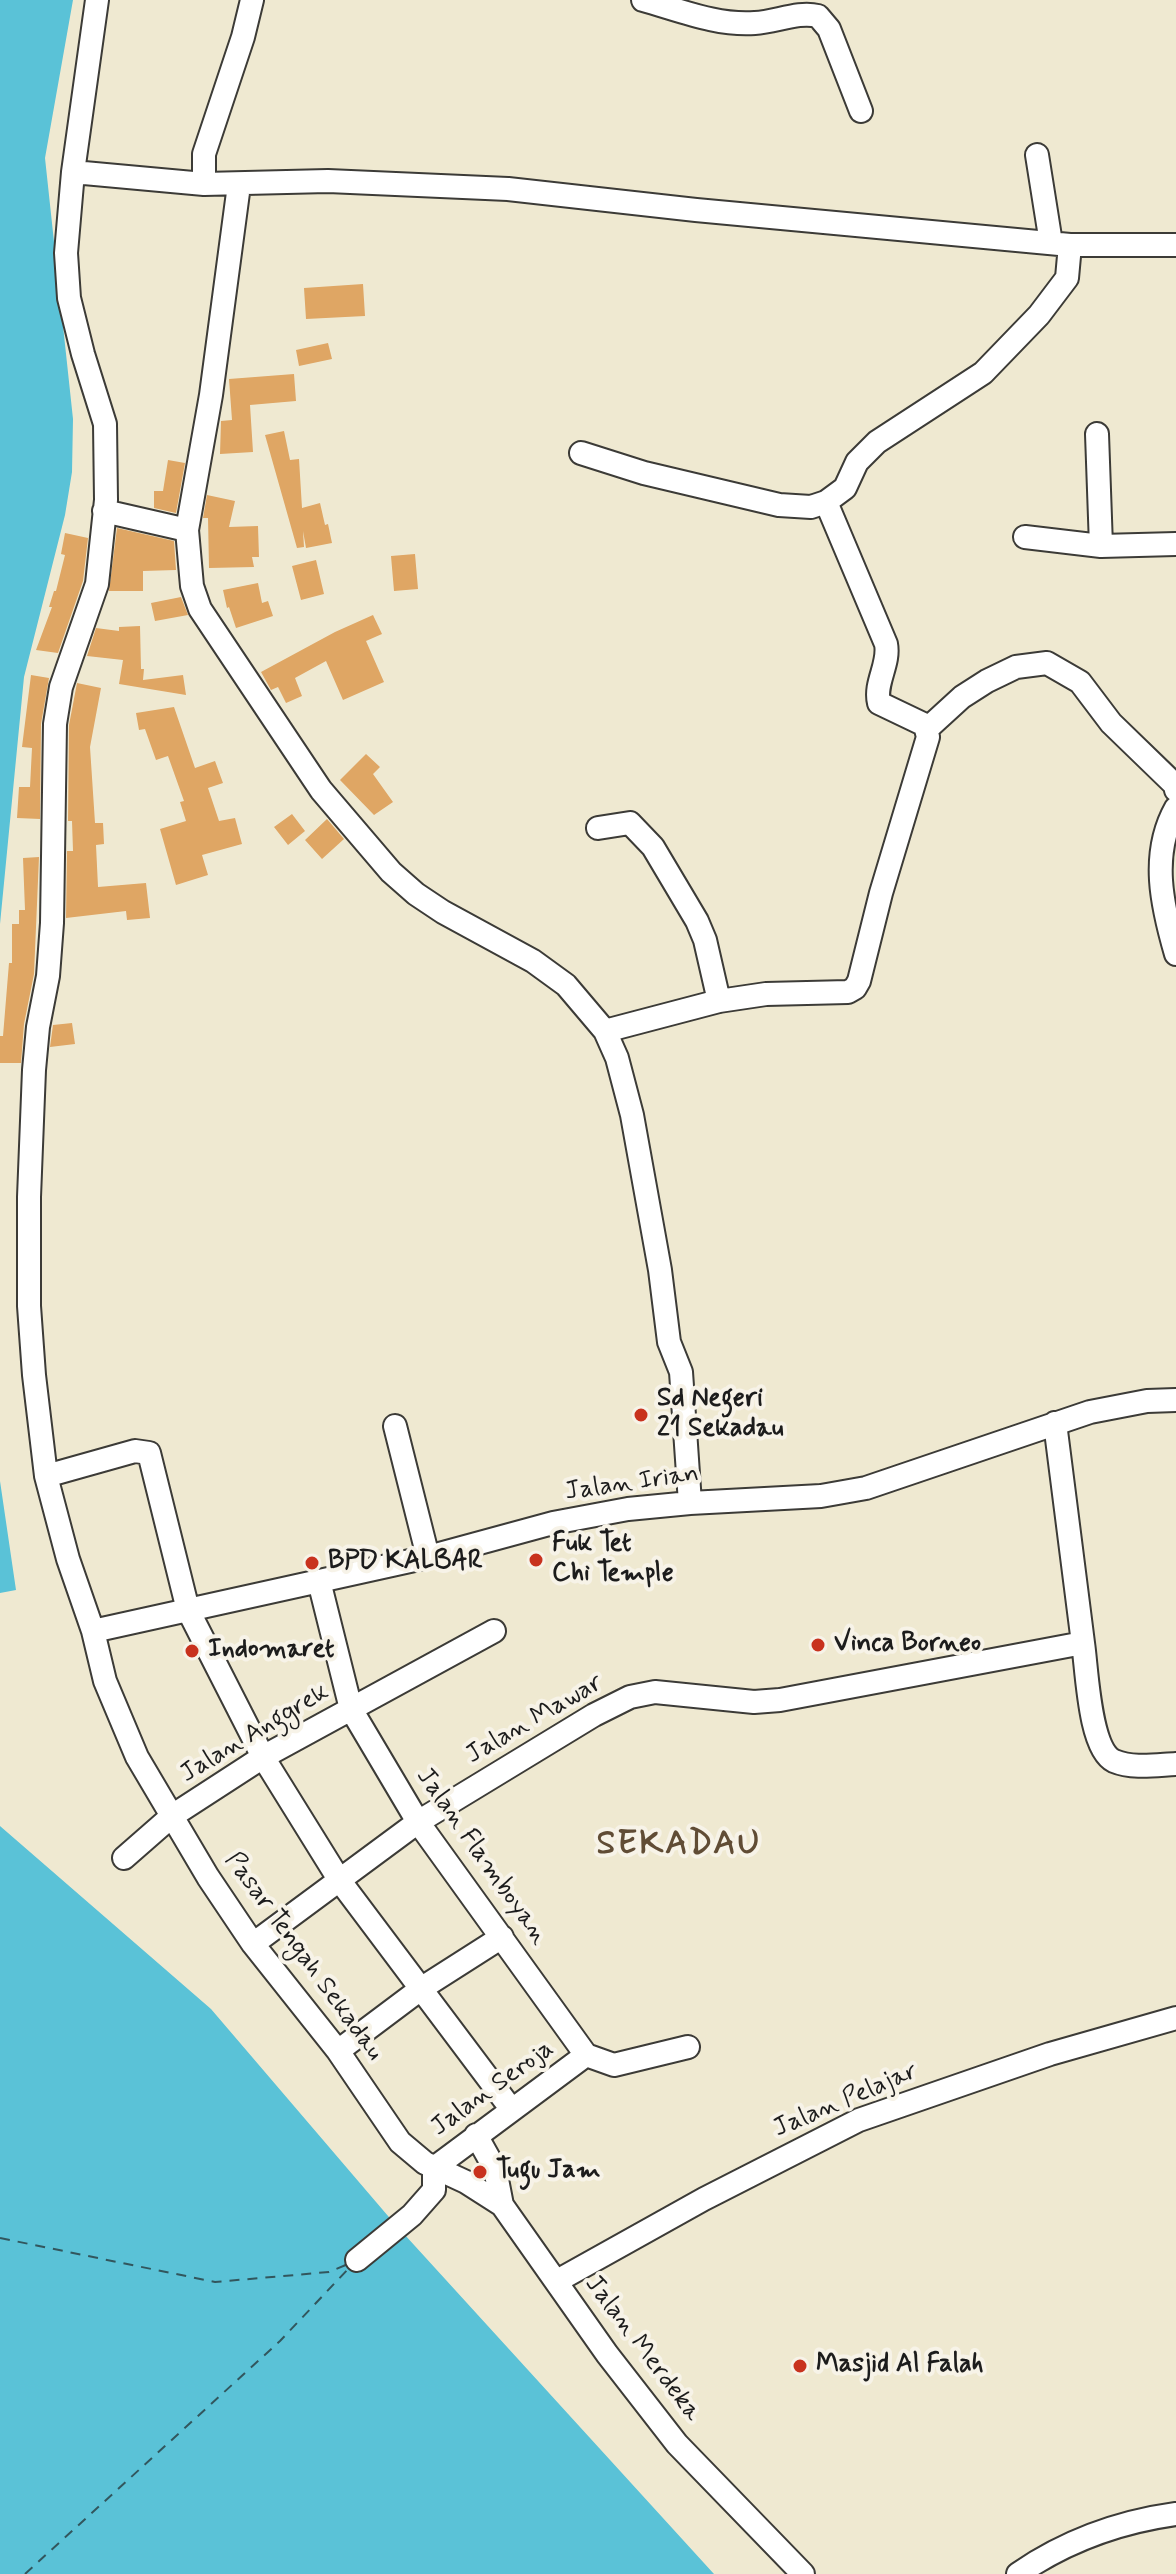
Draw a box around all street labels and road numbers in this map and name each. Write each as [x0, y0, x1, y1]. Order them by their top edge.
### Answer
street label: Jalan Irian [563, 1459, 701, 1509]
street label: Jalan Mawar [461, 1668, 609, 1772]
street label: Jalan Anggrek [175, 1677, 335, 1791]
street label: Jalan Flamboyan [408, 1762, 554, 1952]
street label: Pasar Tengah Sekadau [217, 1847, 389, 2067]
street label: Jalan Seroja [426, 2034, 560, 2144]
street label: Jalan Pelajar [769, 2057, 923, 2145]
street label: Jalan Merdeka [577, 2270, 707, 2428]

